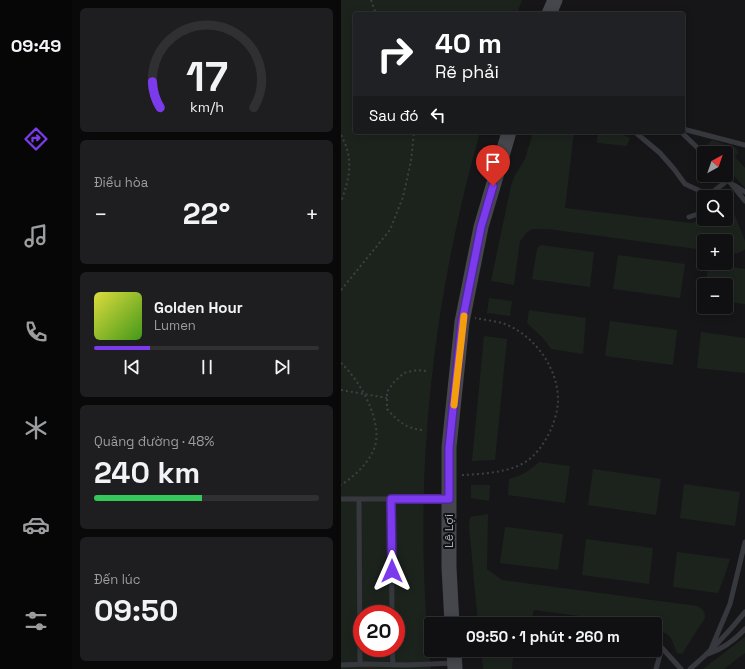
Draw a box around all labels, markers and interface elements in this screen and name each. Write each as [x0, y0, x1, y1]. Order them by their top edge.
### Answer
text: 40 m [435, 25, 502, 61]
icon: right [369, 28, 421, 80]
text: 09:49 [11, 34, 61, 57]
text: 17 [186, 50, 227, 103]
text: Rẽ phải [435, 60, 499, 83]
text: km/h [189, 98, 224, 116]
icon: left [427, 104, 449, 126]
text: Sau đó [369, 106, 419, 125]
icon: directions [22, 125, 50, 153]
pin [476, 145, 510, 186]
north arrow [697, 146, 733, 182]
map controls [697, 146, 733, 314]
icon: arrive [482, 151, 504, 173]
text: Điều hòa [94, 174, 148, 191]
button: search [697, 190, 733, 226]
text: 22° [183, 194, 230, 233]
text: − [94, 200, 108, 228]
text: + [305, 200, 319, 228]
icon: music [22, 222, 50, 250]
button: + [697, 234, 733, 270]
button: − [697, 278, 733, 314]
text: Golden Hour [154, 298, 243, 317]
text: Lumen [154, 317, 196, 334]
icon: phone [22, 318, 50, 346]
icon: previous [121, 356, 143, 378]
icon: pause [196, 356, 218, 378]
icon: next [271, 356, 293, 378]
icon: climate [22, 414, 50, 442]
text: Quãng đường · 48% [94, 433, 214, 450]
text: 240 km [94, 453, 200, 492]
icon: car [22, 511, 50, 539]
street label: Lê Lợi [441, 514, 457, 548]
position arrow [371, 550, 413, 592]
text: Đến lúc [94, 571, 141, 588]
text: 09:50 [94, 591, 178, 630]
speed limit sign: 20 [353, 605, 405, 657]
icon: filters [22, 607, 50, 635]
text: 09:50 · 1 phút · 260 m [466, 627, 620, 646]

